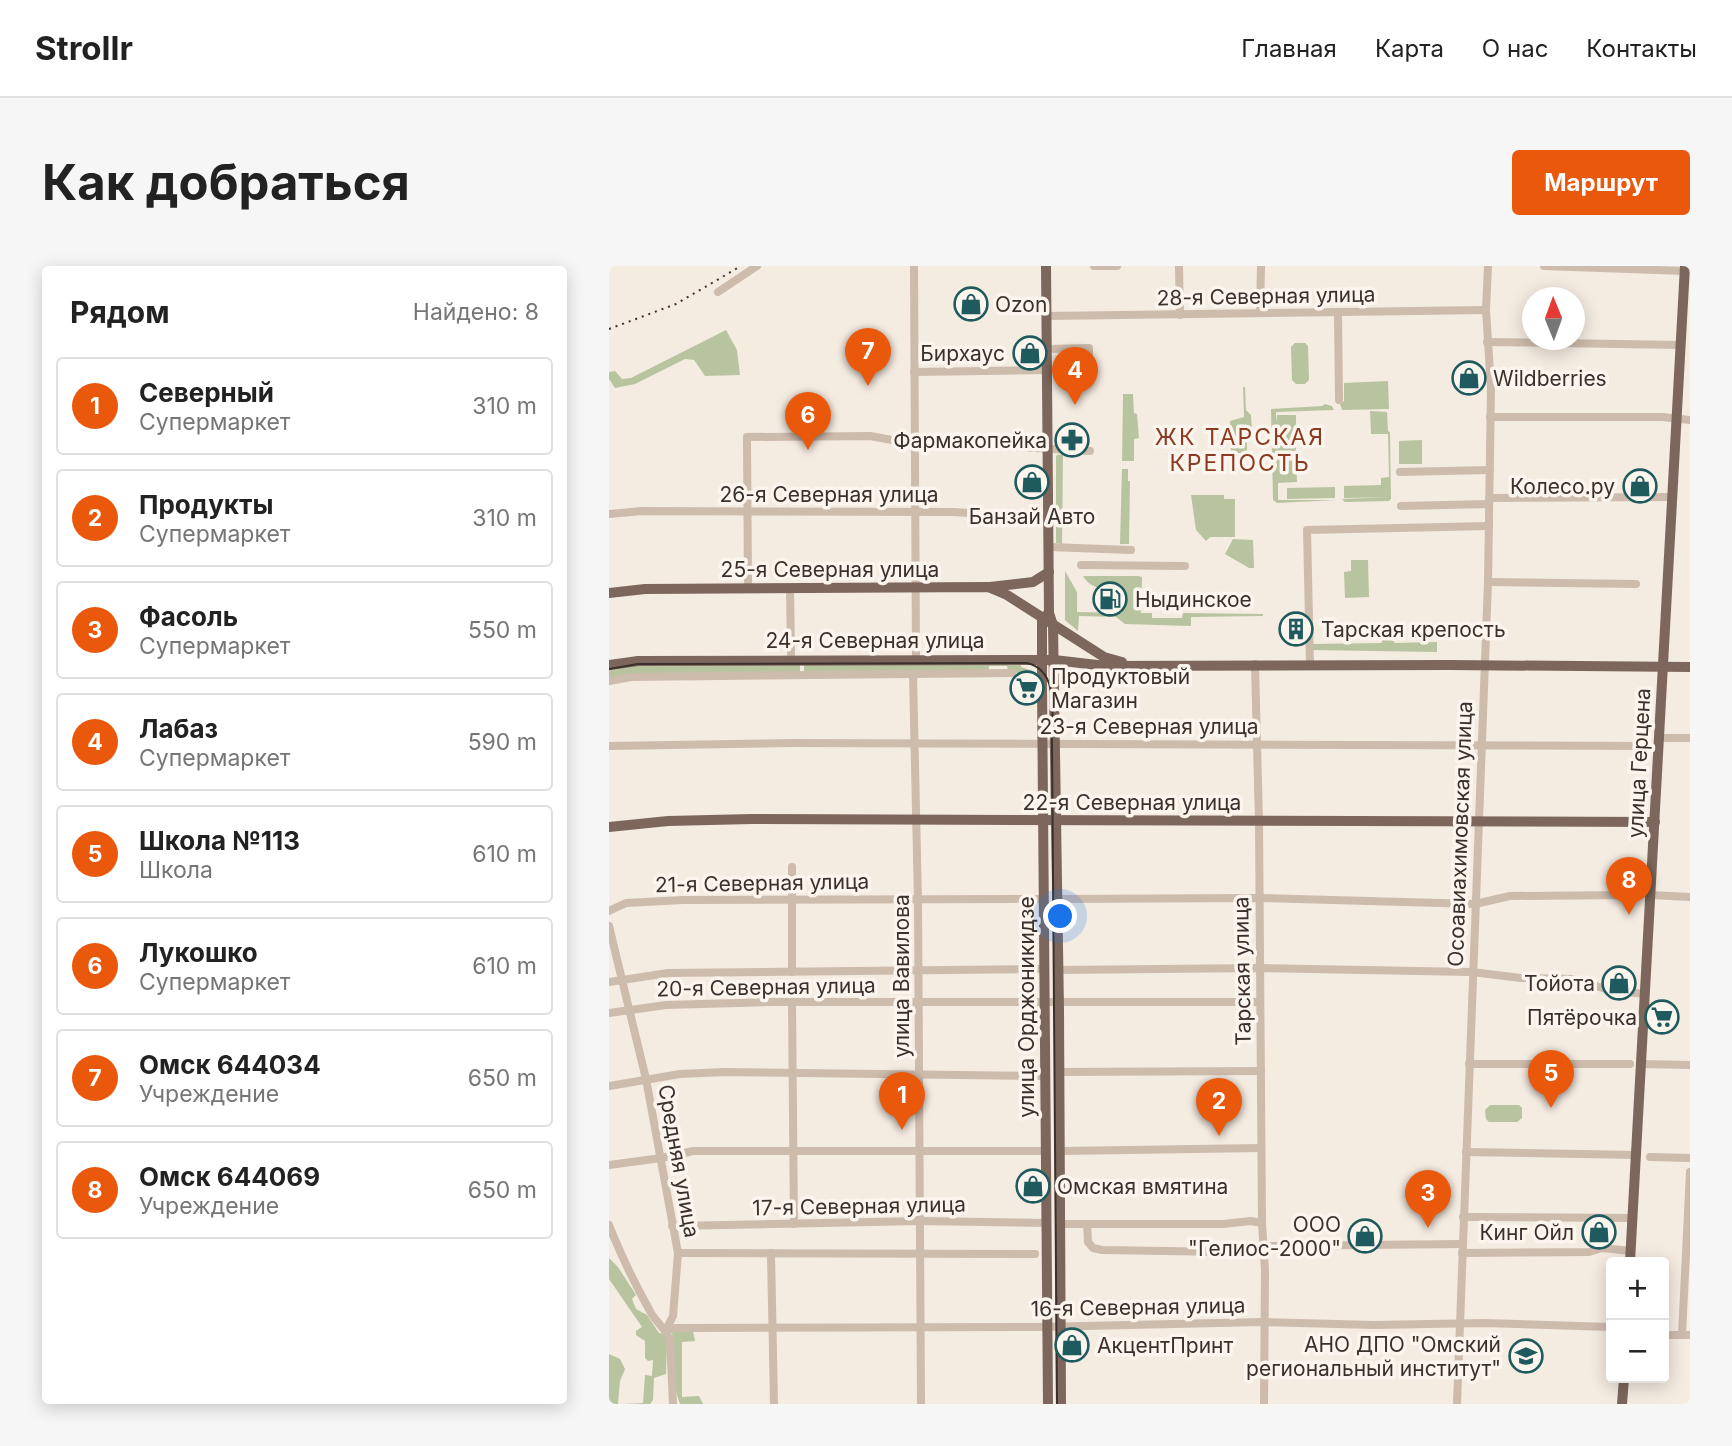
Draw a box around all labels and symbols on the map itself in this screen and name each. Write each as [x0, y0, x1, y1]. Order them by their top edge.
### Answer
street label: 28-я Северная улица [1156, 282, 1376, 310]
shop icon: Ozon [952, 285, 990, 323]
north arrow [1522, 287, 1585, 350]
place label: Ozon [995, 292, 1047, 317]
pin: 7 [845, 328, 891, 386]
shop icon: Бирхаус [1011, 334, 1049, 372]
place label: Бирхаус [920, 341, 1005, 366]
pin: 4 [1052, 347, 1098, 405]
shop icon: Wildberries [1450, 359, 1488, 397]
place label: Wildberries [1493, 366, 1607, 391]
pin: 6 [785, 392, 831, 450]
pharmacy icon: Фармакопейка [1053, 421, 1091, 459]
district label: ЖК ТАРСКАЯ КРЕПОСТЬ [1155, 423, 1325, 477]
place label: Фармакопейка [893, 428, 1047, 453]
shop icon: Банзай Авто [1013, 463, 1051, 501]
shop icon: Колесо.ру [1621, 467, 1659, 505]
place label: Колесо.ру [1510, 474, 1615, 499]
street label: 26-я Северная улица [719, 482, 939, 507]
place label: Банзай Авто [969, 504, 1095, 529]
street label: 25-я Северная улица [721, 557, 939, 582]
fuel station icon: Ныдинское [1091, 580, 1129, 618]
place label: Ныдинское [1135, 587, 1252, 612]
building icon: Тарская крепость [1277, 610, 1315, 648]
place label: Тарская крепость [1321, 617, 1506, 642]
street label: 24-я Северная улица [765, 628, 985, 653]
place label: Продуктовый Магазин [1051, 664, 1190, 713]
supermarket icon: Продуктовый Магазин [1008, 669, 1046, 707]
street label: улица Герцена [1623, 687, 1655, 839]
street label: Осоавиахимовская улица [1443, 701, 1477, 967]
street label: 23-я Северная улица [1040, 714, 1258, 739]
street label: 22-я Северная улица [1023, 790, 1241, 815]
pin: 8 [1606, 857, 1652, 915]
street label: 21-я Северная улица [655, 869, 869, 897]
street label: улица Вавилова [889, 894, 914, 1058]
street label: улица Орджоникидзе [1014, 896, 1039, 1118]
street label: Тарская улица [1228, 896, 1256, 1046]
your location [1043, 899, 1077, 933]
shop icon: Тойота [1600, 964, 1638, 1002]
place label: Тойота [1524, 971, 1595, 996]
street label: 20-я Северная улица [656, 973, 876, 1001]
supermarket icon: Пятёрочка [1643, 998, 1681, 1036]
place label: Пятёрочка [1527, 1005, 1637, 1030]
pin: 5 [1528, 1050, 1574, 1108]
pin: 1 [879, 1072, 925, 1130]
pin: 2 [1196, 1078, 1242, 1136]
street label: Средняя улица [653, 1083, 705, 1239]
shop icon: Oмская вмятина [1014, 1167, 1052, 1205]
pin: 3 [1405, 1170, 1451, 1228]
place label: Oмская вмятина [1057, 1174, 1228, 1199]
street label: 17-я Северная улица [752, 1192, 966, 1220]
place label: ООО "Гелиос-2000" [1188, 1212, 1341, 1261]
shop icon: Кинг Ойл [1580, 1213, 1618, 1251]
shop icon: ООО "Гелиос-2000" [1346, 1217, 1384, 1255]
place label: Кинг Ойл [1479, 1220, 1574, 1245]
street label: 16-я Северная улица [1030, 1293, 1246, 1321]
shop icon: АкцентПринт [1053, 1326, 1091, 1364]
place label: АНО ДПО "Омский региональный институт" [1246, 1332, 1501, 1381]
place label: АкцентПринт [1097, 1333, 1233, 1358]
school or university icon: АНО ДПО "Омский региональный институт" [1507, 1337, 1545, 1375]

